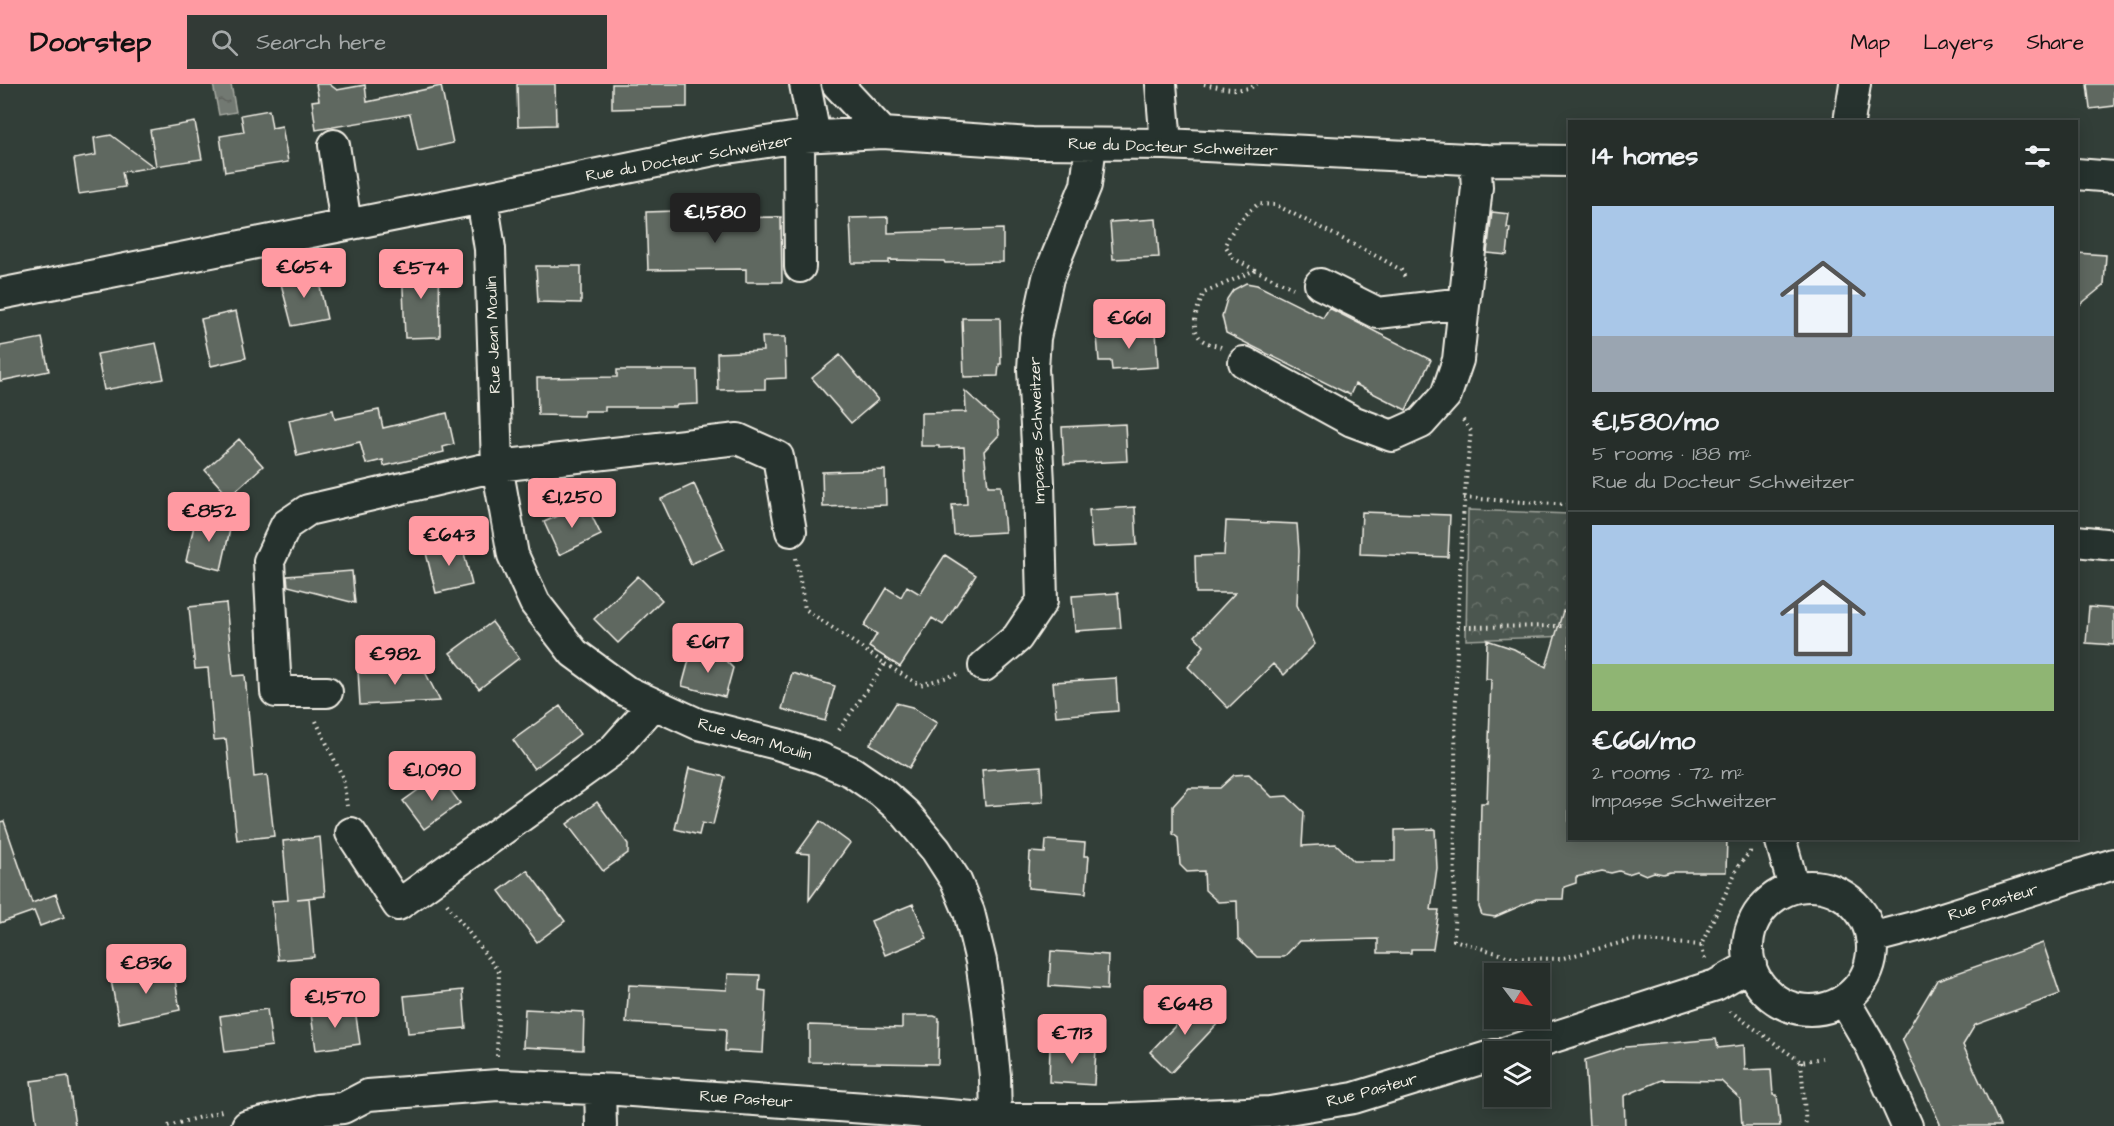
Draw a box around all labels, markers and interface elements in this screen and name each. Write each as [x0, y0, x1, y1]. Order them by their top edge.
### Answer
search box [187, 15, 607, 69]
text: Doorstep [30, 23, 151, 62]
icon: search [208, 26, 241, 59]
text: Search here [256, 27, 386, 58]
text: Map [1850, 28, 1890, 57]
text: Layers [1923, 28, 1993, 57]
text: Share [2026, 28, 2084, 57]
street label: Rue du Docteur Schweitzer [584, 129, 794, 187]
street label: Rue du Docteur Schweitzer [1068, 132, 1278, 162]
text: 14 homes [1592, 138, 1698, 174]
icon: filters [2021, 140, 2054, 173]
pin: €1,580 [666, 193, 764, 244]
text: €1,580 [684, 198, 746, 226]
icon: home [1769, 245, 1877, 353]
pin: €654 [268, 248, 340, 299]
pin: €574 [385, 249, 457, 300]
text: €654 [276, 253, 332, 281]
text: €574 [393, 254, 449, 282]
street label: Rue Jean Moulin [480, 276, 506, 394]
pin: €661 [1093, 299, 1165, 350]
text: €661 [1107, 304, 1151, 332]
street label: Impasse Schweitzer [1023, 356, 1051, 504]
text: €1,580/mo [1592, 404, 1719, 440]
text: 5 rooms · 188 m² [1592, 440, 1752, 468]
text: Rue du Docteur Schweitzer [1592, 468, 1854, 496]
pin: €1,250 [523, 478, 621, 529]
text: €1,250 [542, 483, 602, 511]
pin: €852 [173, 492, 245, 543]
text: €852 [182, 497, 236, 525]
pin: €643 [413, 516, 485, 567]
text: €643 [423, 521, 475, 549]
icon: home [1769, 564, 1877, 672]
pin: €617 [672, 623, 744, 674]
text: €617 [686, 628, 730, 656]
pin: €982 [359, 635, 431, 686]
text: €982 [369, 640, 421, 668]
street label: Rue Jean Moulin [695, 712, 815, 766]
text: €661/mo [1592, 723, 1695, 759]
pin: €1,090 [383, 751, 481, 802]
text: €1,090 [403, 756, 461, 784]
text: 2 rooms · 72 m² [1592, 759, 1744, 787]
text: Impasse Schweitzer [1592, 787, 1776, 815]
street label: Rue Pasteur [1945, 878, 2041, 926]
pin: €836 [110, 944, 182, 995]
text: €836 [120, 949, 172, 977]
north arrow [1484, 963, 1550, 1029]
map controls [1484, 963, 1550, 1107]
pin: €1,570 [286, 978, 384, 1029]
text: €1,570 [304, 983, 366, 1011]
pin: €648 [1149, 985, 1221, 1036]
text: €648 [1157, 990, 1213, 1018]
pin: €713 [1036, 1014, 1108, 1065]
text: €713 [1052, 1019, 1092, 1047]
button: layers [1484, 1041, 1550, 1107]
street label: Rue Pasteur [1324, 1067, 1420, 1113]
street label: Rue Pasteur [699, 1085, 793, 1113]

